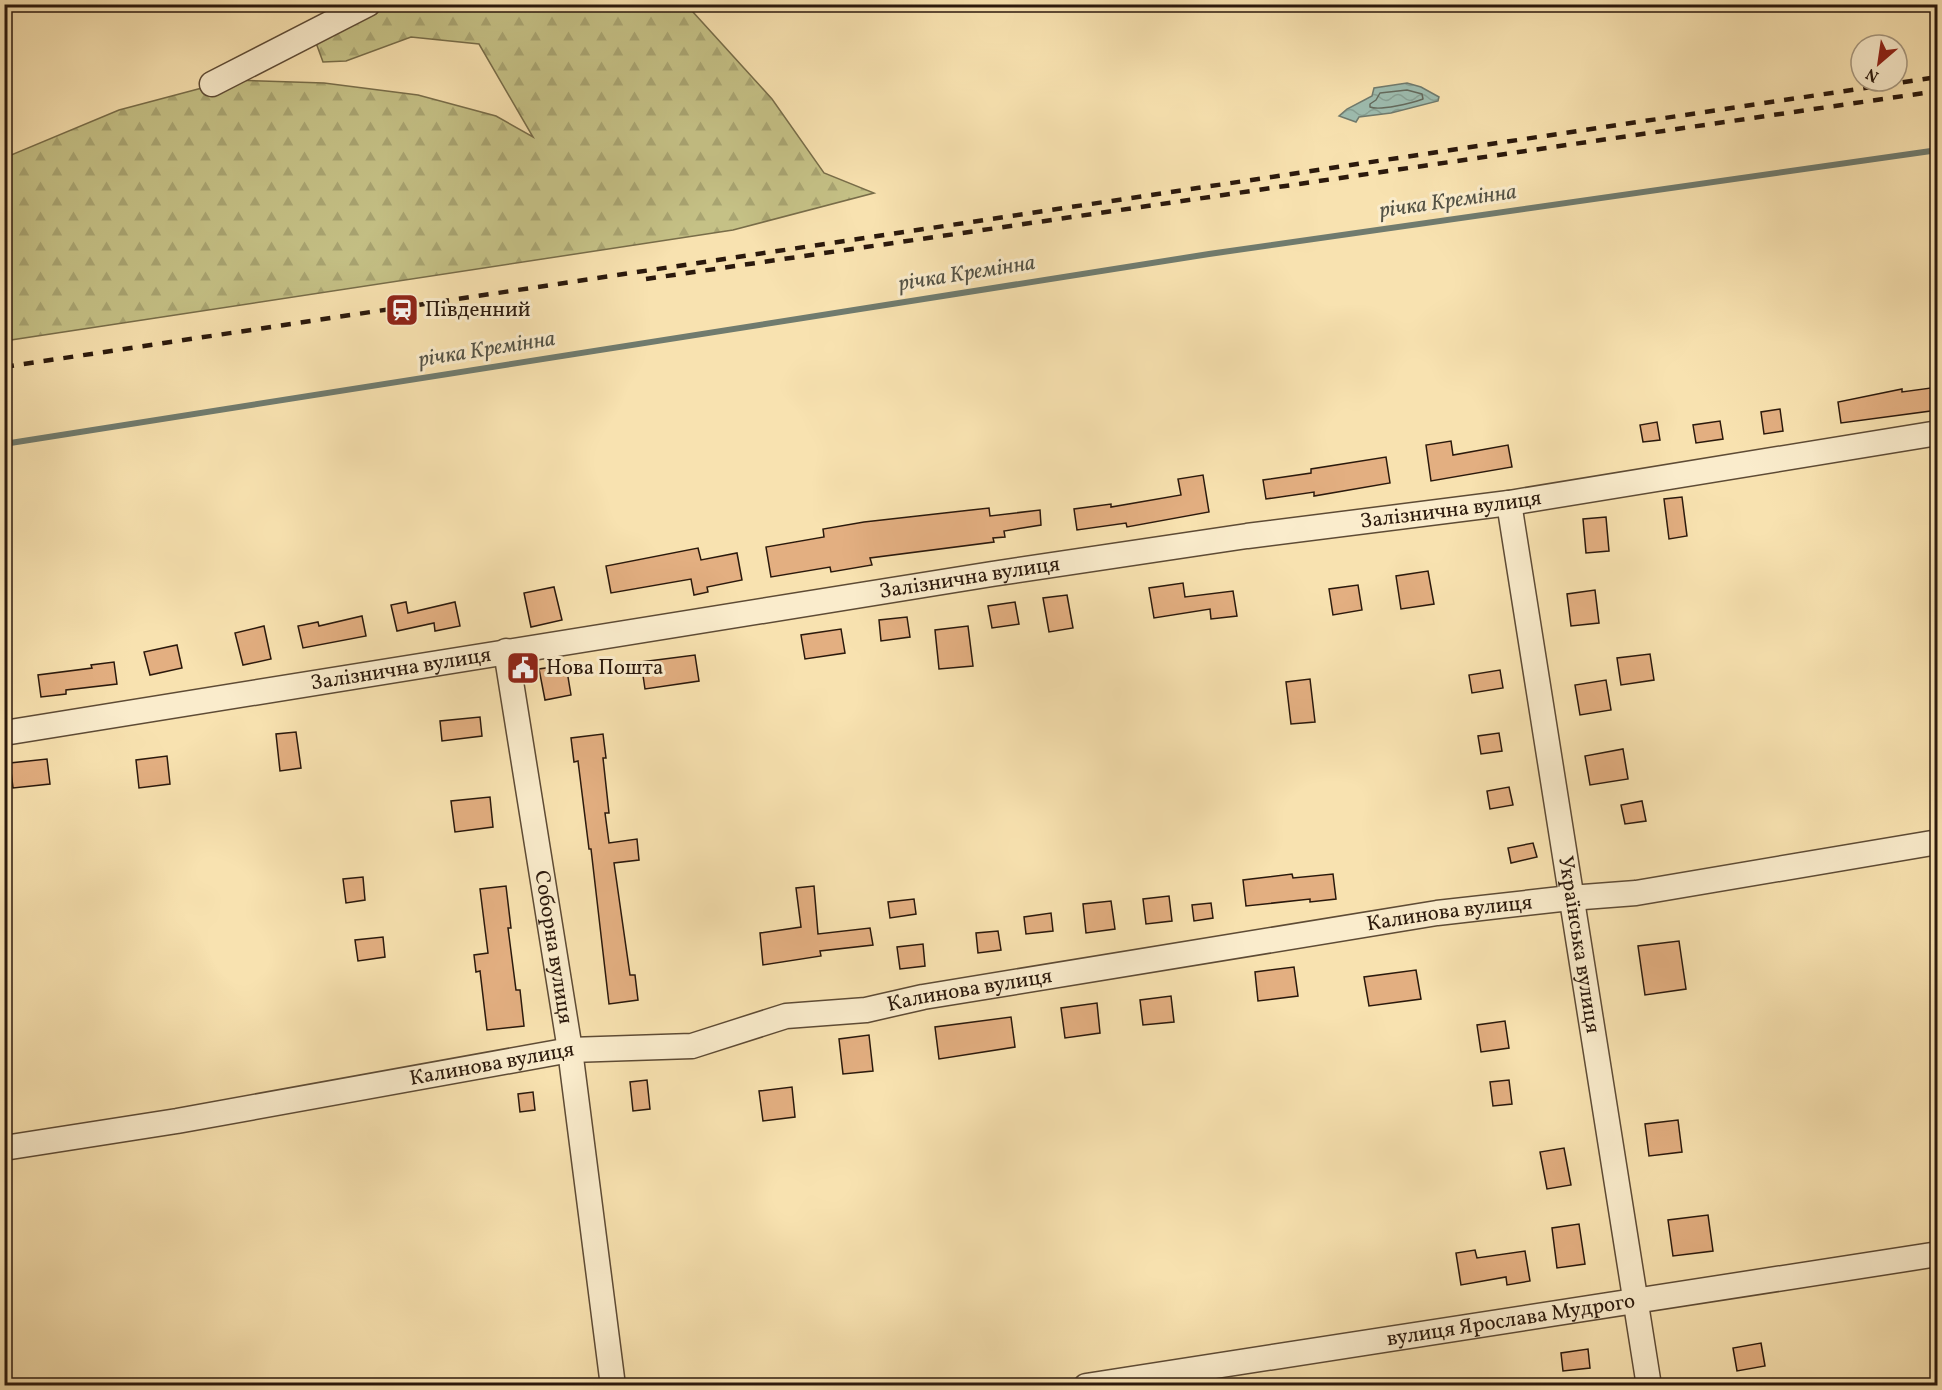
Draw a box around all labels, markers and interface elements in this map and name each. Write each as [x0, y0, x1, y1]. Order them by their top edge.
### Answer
north arrow [1849, 33, 1909, 93]
text: N [1862, 62, 1883, 87]
water label: річка Кремінна [1377, 177, 1519, 227]
water label: річка Кремінна [896, 248, 1038, 300]
station icon: Південний [384, 292, 420, 328]
place label: Південний [425, 296, 531, 325]
water label: річка Кремінна [416, 324, 558, 376]
street label: Залізнична вулиця [1359, 483, 1544, 536]
street label: Залізнична вулиця [877, 550, 1062, 606]
street label: Залізнична вулиця [308, 640, 493, 698]
public building icon: Нова Пошта [505, 650, 541, 686]
place label: Нова Пошта [546, 654, 663, 683]
street label: Українська вулиця [1551, 854, 1607, 1035]
street label: Соборна вулиця [527, 868, 580, 1026]
street label: Калинова вулиця [1364, 888, 1534, 939]
street label: Калинова вулиця [884, 962, 1054, 1019]
street label: Калинова вулиця [407, 1035, 577, 1093]
street label: вулиця Ярослава Мудрого [1385, 1287, 1637, 1354]

